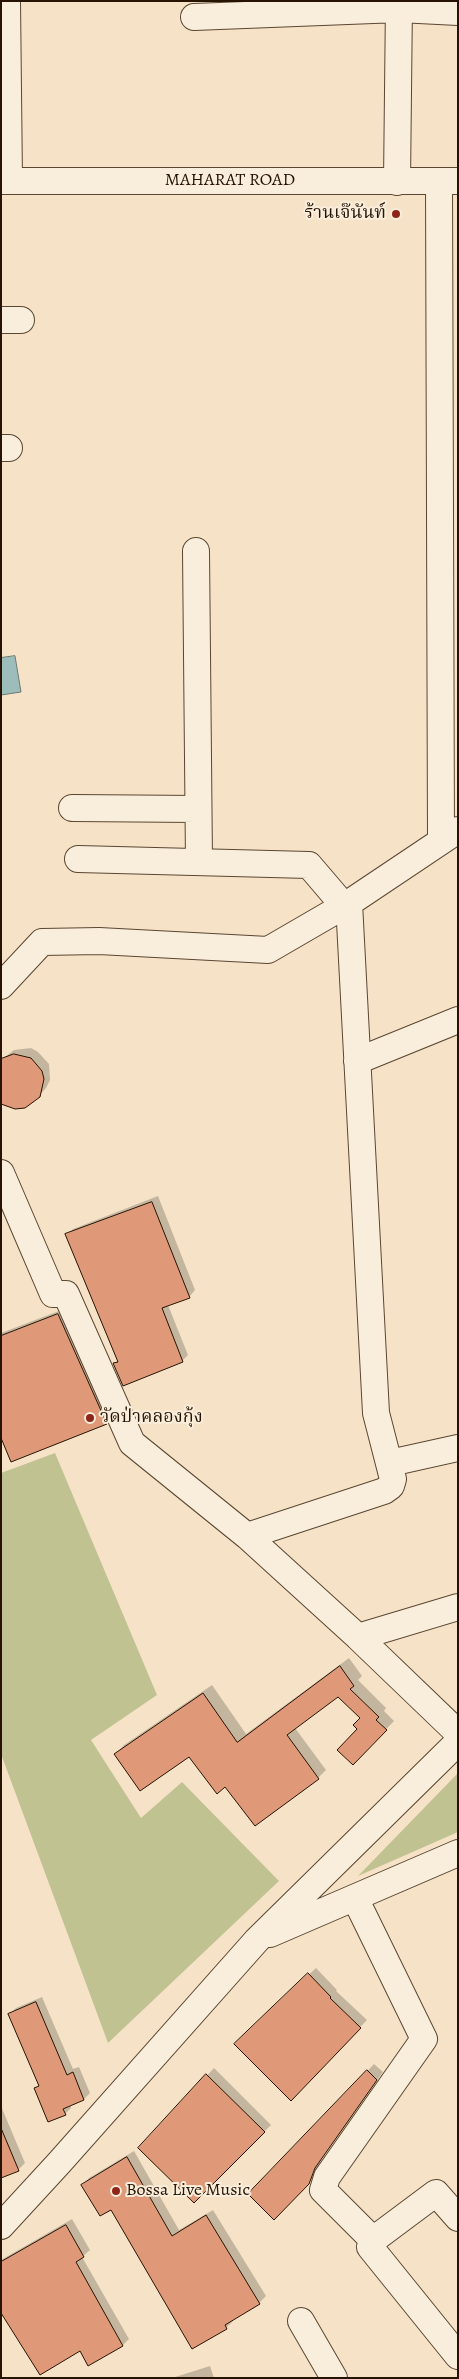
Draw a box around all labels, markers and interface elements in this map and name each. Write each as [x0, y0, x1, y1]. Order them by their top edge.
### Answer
street label: MAHARAT ROAD [165, 170, 295, 192]
place label: ร้านเจ๊นันท์ [304, 203, 386, 225]
marker: ร้านเจ๊นันท์ [390, 208, 402, 220]
place label: วัดป่าคลองกุ้ง [100, 1407, 203, 1429]
marker: วัดป่าคลองกุ้ง [84, 1412, 96, 1424]
place label: Bossa Live Music [126, 2180, 250, 2202]
marker: Bossa Live Music [110, 2185, 122, 2197]

